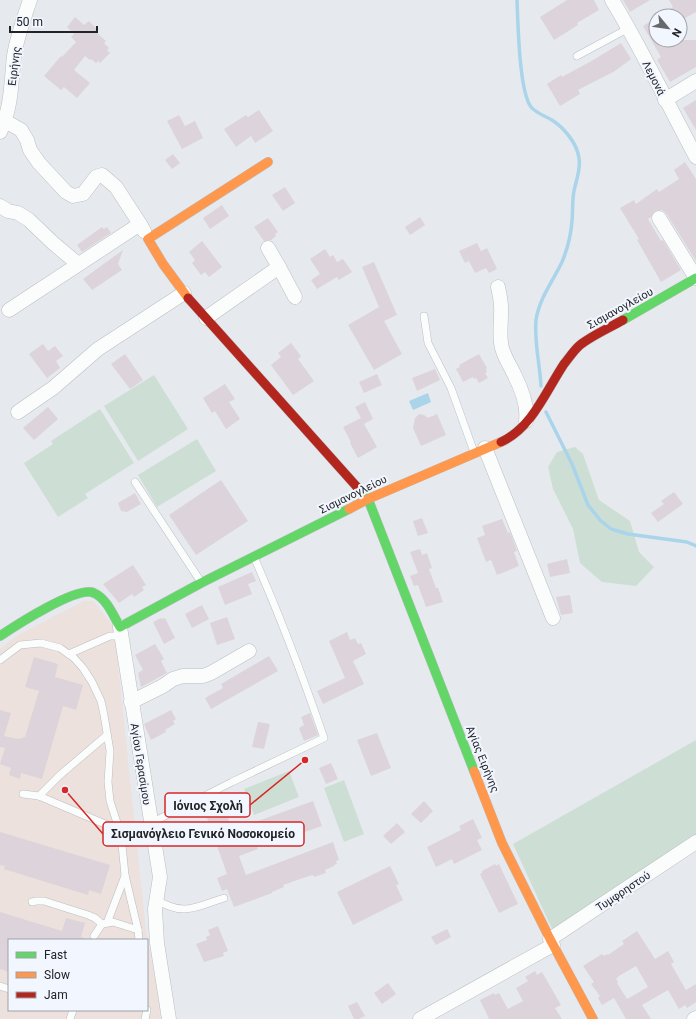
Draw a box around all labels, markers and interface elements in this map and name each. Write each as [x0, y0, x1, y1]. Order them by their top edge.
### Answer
scale bar [10, 8, 97, 34]
north arrow [648, 8, 688, 48]
text: 50 m [16, 15, 43, 29]
text: N [669, 26, 684, 39]
street label: Ειρήνης [6, 45, 23, 87]
street label: Λεμονά [639, 59, 668, 98]
street label: Σισμανογλείου [585, 285, 655, 332]
street label: Σισμανογλείου [317, 473, 389, 516]
street label: Αγίου Γερασίμου [128, 722, 153, 806]
street label: Αγίας Ειρήνης [463, 724, 502, 794]
callout: Ιόνιος Σχολή [165, 793, 250, 817]
text: Ιόνιος Σχολή [173, 799, 243, 814]
callout: Σισμανόγλειο Γενικό Νοσοκομείο [103, 822, 304, 846]
text: Σισμανόγλειο Γενικό Νοσοκομείο [111, 827, 295, 841]
street label: Τυμφρηστού [594, 868, 653, 914]
legend [8, 939, 148, 1011]
text: Fast [44, 948, 67, 962]
text: Slow [44, 968, 70, 982]
text: Jam [44, 988, 68, 1002]

